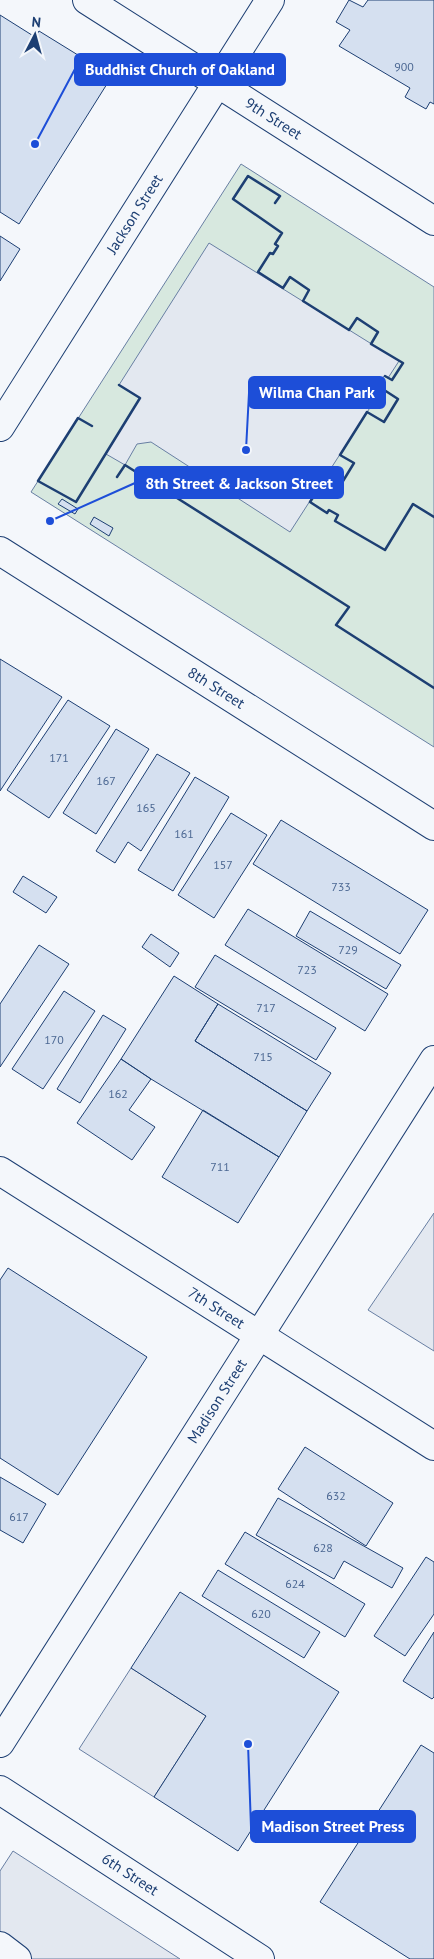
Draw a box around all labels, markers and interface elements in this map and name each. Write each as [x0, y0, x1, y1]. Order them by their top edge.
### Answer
north arrow [10, 10, 60, 60]
text: N [31, 13, 42, 32]
callout: Buddhist Church of Oakland [75, 54, 285, 85]
text: Buddhist Church of Oakland [85, 59, 275, 79]
house number: 900 [394, 59, 414, 74]
street label: 9th Street [242, 93, 306, 143]
street label: Jackson Street [101, 170, 167, 258]
callout: Wilma Chan Park [249, 377, 385, 408]
text: Wilma Chan Park [259, 382, 375, 402]
callout: 8th Street & Jackson Street [135, 467, 343, 498]
text: 8th Street & Jackson Street [145, 473, 333, 493]
street label: 8th Street [184, 662, 249, 713]
house number: 171 [49, 750, 69, 765]
house number: 167 [96, 773, 116, 788]
house number: 165 [136, 800, 156, 815]
house number: 161 [174, 826, 194, 841]
house number: 157 [213, 857, 233, 872]
house number: 733 [331, 879, 351, 894]
house number: 729 [338, 942, 358, 957]
house number: 723 [297, 962, 317, 977]
house number: 717 [256, 1000, 276, 1015]
house number: 170 [44, 1032, 64, 1047]
house number: 715 [253, 1049, 273, 1064]
house number: 162 [108, 1086, 128, 1101]
house number: 711 [210, 1159, 230, 1174]
street label: 7th Street [185, 1283, 248, 1333]
street label: Madison Street [183, 1355, 251, 1447]
house number: 632 [326, 1488, 346, 1503]
house number: 617 [9, 1509, 29, 1524]
house number: 628 [313, 1540, 333, 1555]
house number: 624 [285, 1576, 305, 1591]
house number: 620 [251, 1606, 271, 1621]
callout: Madison Street Press [251, 1811, 415, 1842]
text: Madison Street Press [261, 1816, 405, 1836]
street label: 6th Street [98, 1849, 162, 1899]

